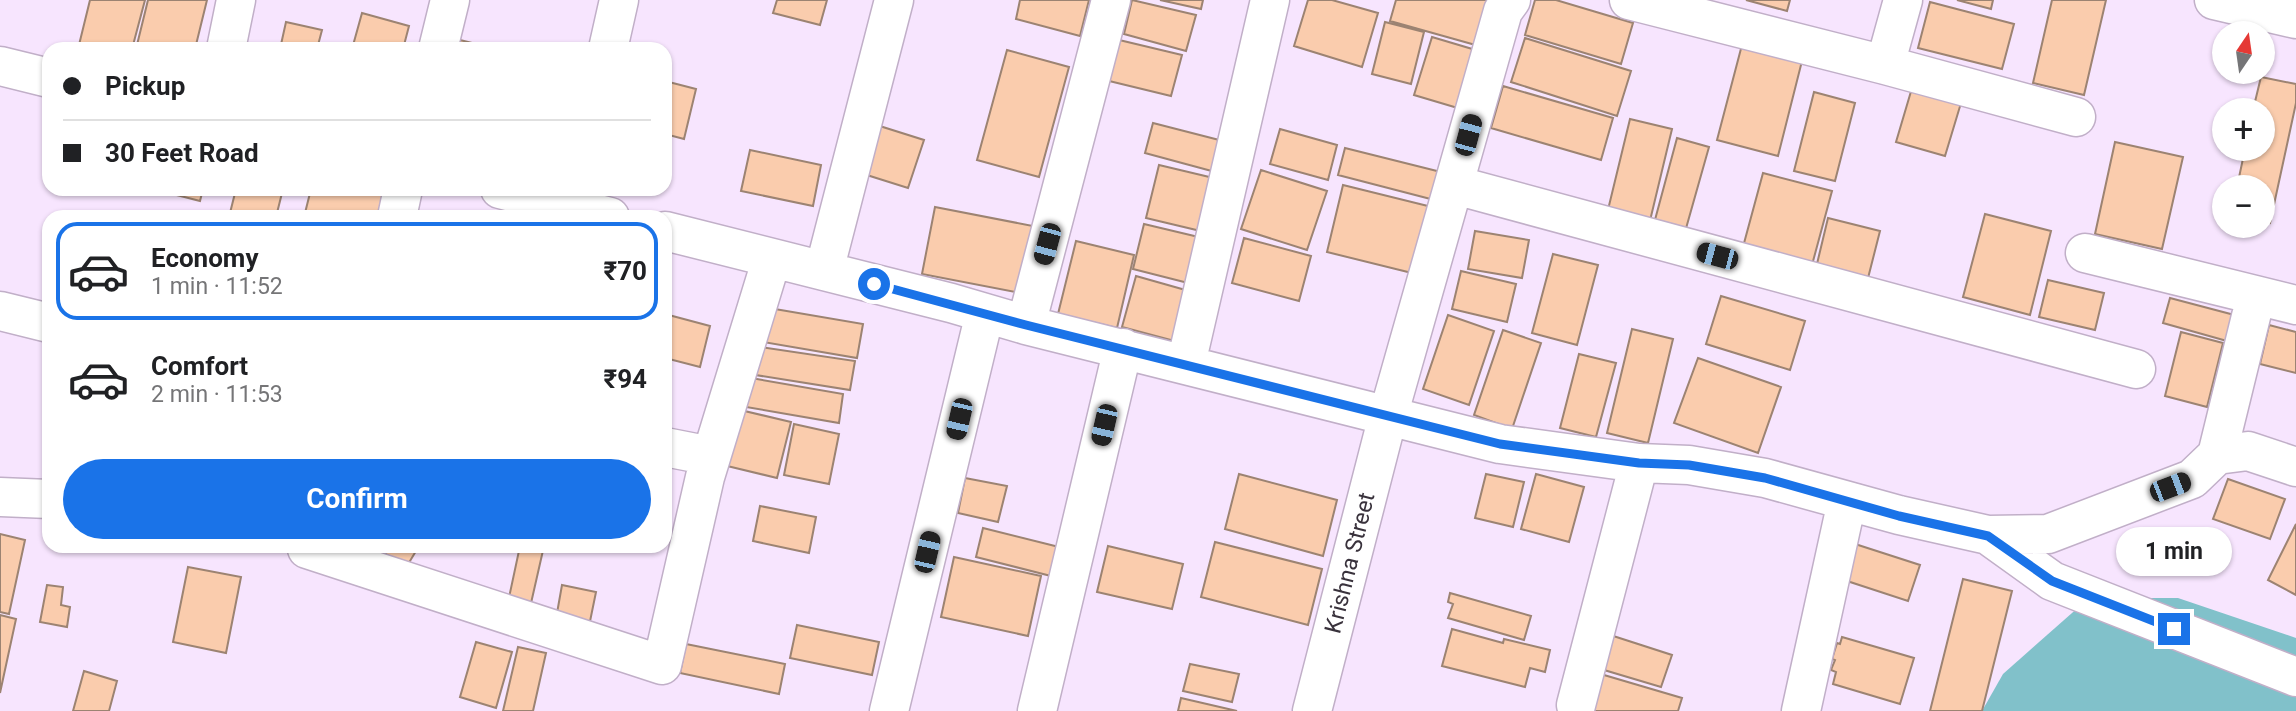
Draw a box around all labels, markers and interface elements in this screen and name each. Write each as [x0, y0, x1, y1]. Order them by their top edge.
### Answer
north arrow [2212, 21, 2275, 84]
map controls [2212, 21, 2275, 238]
text: Pickup [105, 71, 185, 101]
button: + [2212, 98, 2275, 161]
car [1453, 112, 1484, 158]
text: 30 Feet Road [105, 138, 259, 168]
button: − [2212, 175, 2275, 238]
car [1032, 221, 1063, 267]
icon: car [67, 240, 130, 303]
car [1694, 240, 1741, 272]
text: Economy [151, 243, 258, 273]
text: ₹70 [603, 256, 647, 286]
route start [858, 268, 890, 300]
text: 1 min · 11:52 [151, 273, 283, 300]
icon: car [67, 348, 130, 411]
text: Comfort [151, 351, 248, 381]
text: ₹94 [603, 364, 647, 394]
text: 2 min · 11:53 [151, 381, 283, 408]
car [945, 396, 974, 442]
car [1090, 402, 1119, 448]
button: Confirm [63, 459, 651, 539]
car [2147, 470, 2194, 504]
street label: Krishna Street [1319, 490, 1381, 636]
callout: 1 min [2116, 528, 2232, 576]
car [913, 529, 942, 575]
text: 1 min [2145, 538, 2203, 565]
route end [2158, 613, 2190, 645]

